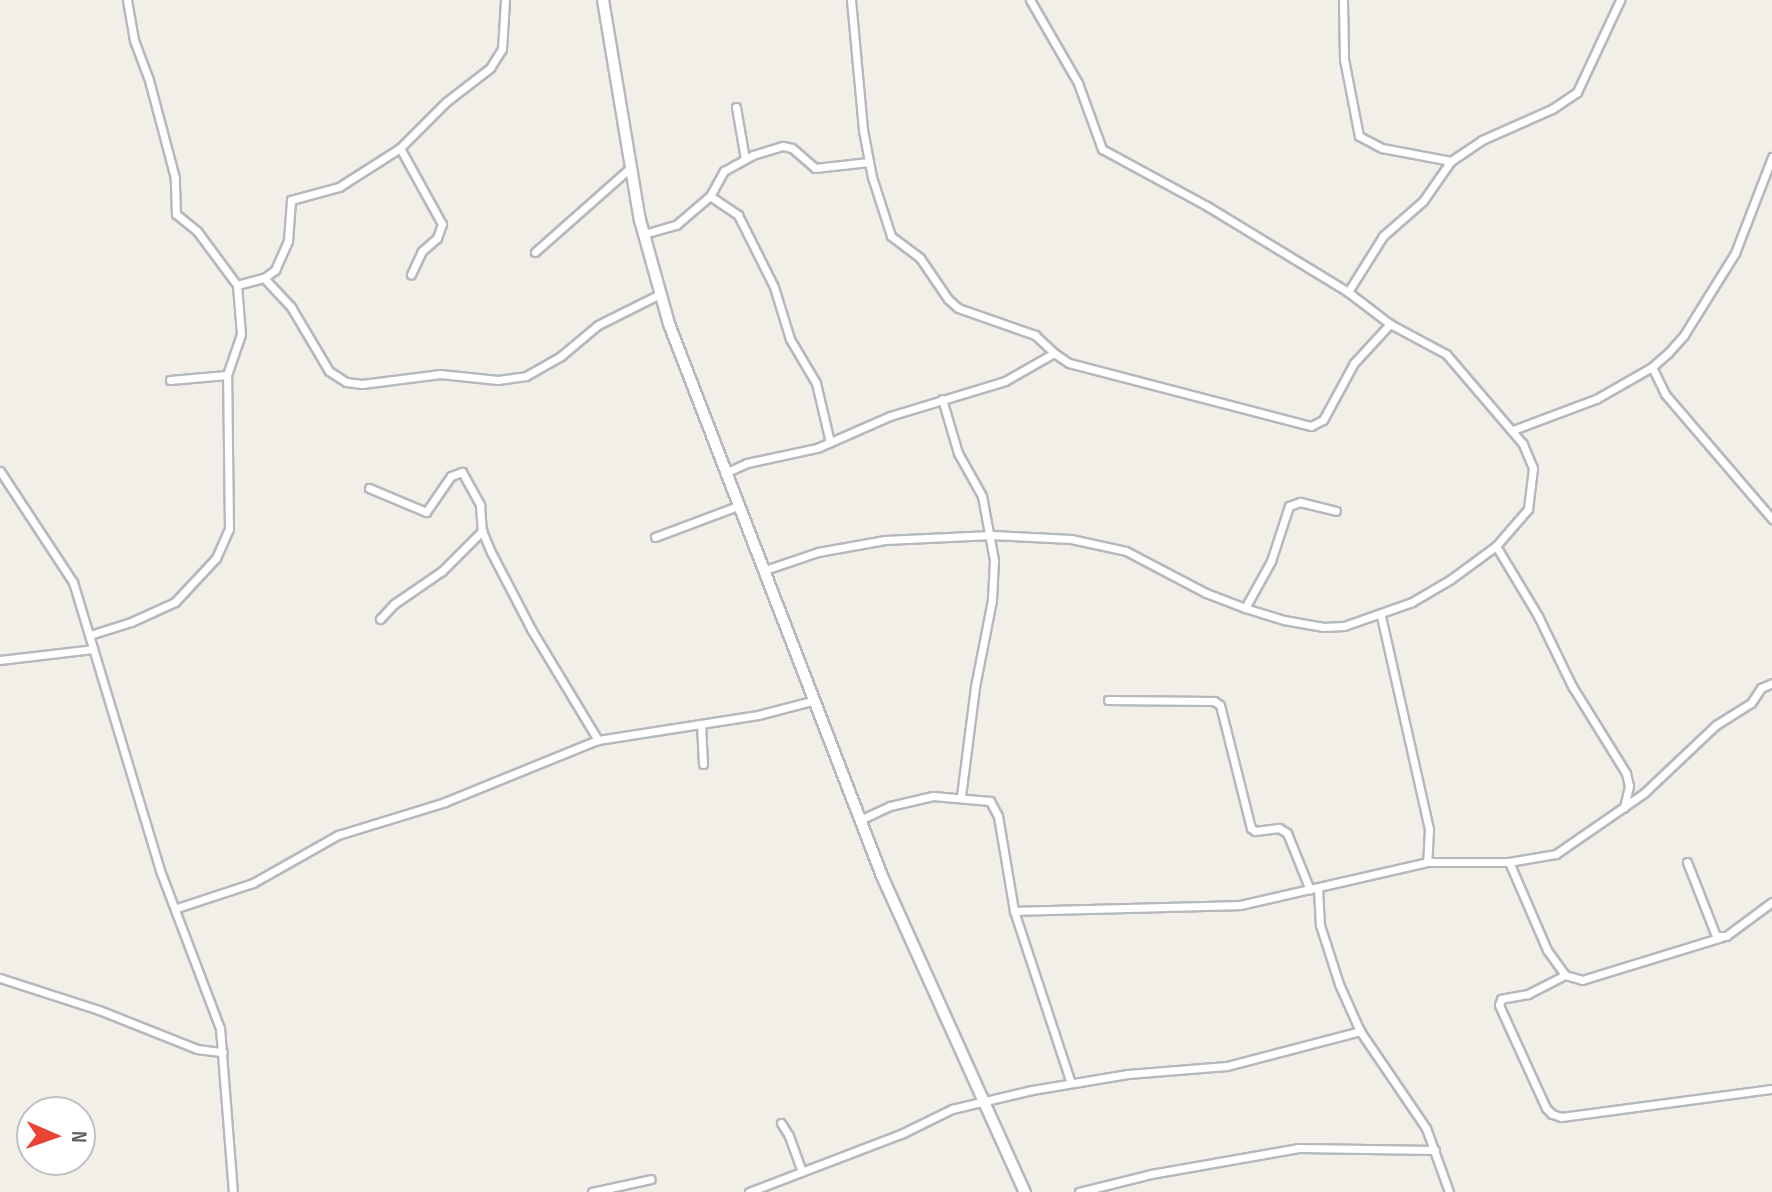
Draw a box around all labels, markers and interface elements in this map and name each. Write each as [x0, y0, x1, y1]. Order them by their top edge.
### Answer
north arrow [16, 1096, 96, 1176]
text: N [65, 1130, 92, 1143]

